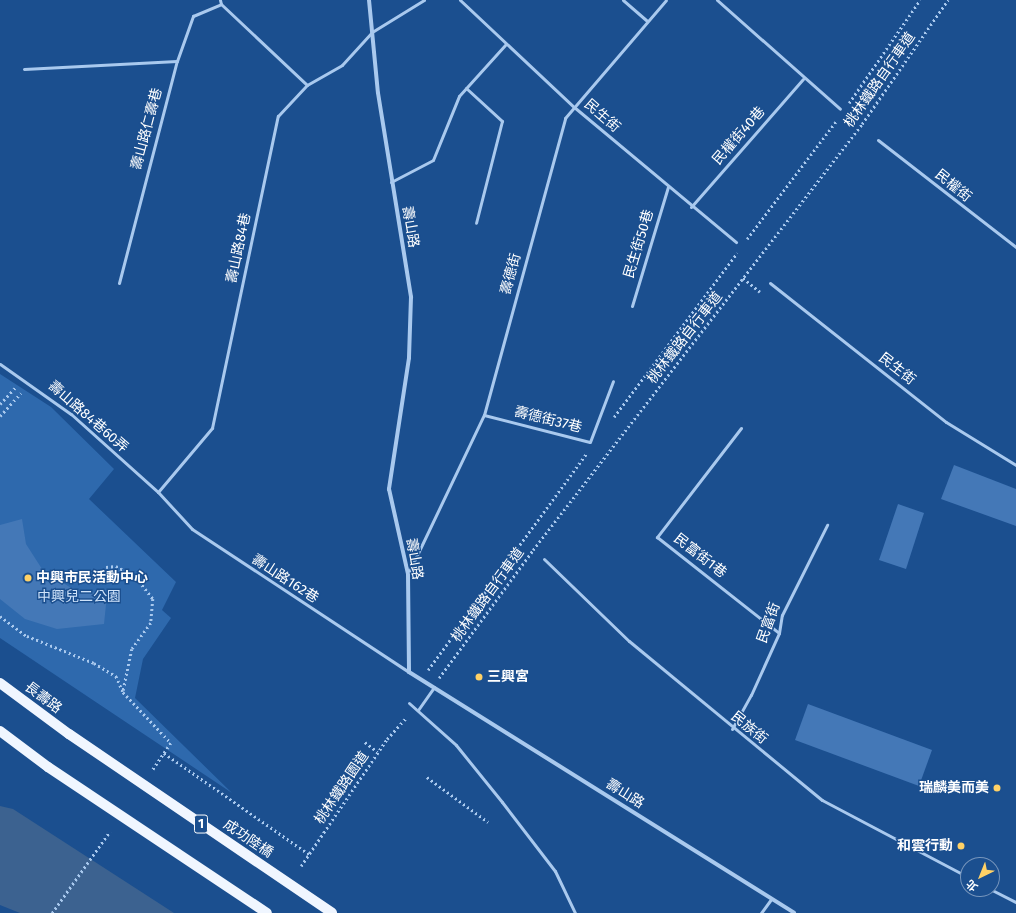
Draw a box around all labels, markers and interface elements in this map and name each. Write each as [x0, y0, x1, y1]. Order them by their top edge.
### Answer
street label: 桃林鐵路自行車道 [841, 29, 919, 131]
street label: 壽山路仁壽巷 [128, 86, 166, 172]
street label: 民生街 [581, 96, 623, 136]
street label: 民權街40巷 [709, 104, 769, 168]
street label: 民權街 [931, 166, 975, 206]
street label: 壽山路 [398, 205, 422, 249]
street label: 民生街50巷 [621, 208, 657, 280]
street label: 壽山路84巷 [223, 211, 255, 285]
street label: 壽德街 [497, 252, 525, 296]
street label: 桃林鐵路自行車道 [644, 289, 726, 387]
street label: 民生街 [875, 349, 919, 389]
street label: 壽山路84巷60弄 [45, 378, 131, 456]
street label: 壽德街37巷 [512, 403, 584, 437]
street label: 民富街1巷 [670, 530, 730, 582]
street label: 壽山路 [402, 537, 426, 581]
street label: 桃林鐵路自行車道 [448, 545, 528, 645]
street label: 壽山路162巷 [248, 551, 322, 607]
place label: 中興市民活動中心 [36, 570, 148, 586]
marker: 中興市民活動中心 [23, 573, 33, 583]
park label: 中興兒二公園 [37, 589, 121, 605]
street label: 民富街 [754, 600, 784, 646]
place label: 三興宮 [487, 669, 529, 685]
marker: 三興宮 [474, 672, 484, 682]
street label: 長壽路 [21, 679, 65, 717]
street label: 民族街 [727, 708, 771, 748]
street label: 桃林鐵路園道 [312, 748, 372, 828]
street label: 壽山路 [603, 776, 647, 812]
place label: 瑞麟美而美 [919, 780, 989, 796]
marker: 瑞麟美而美 [992, 783, 1002, 793]
road number: 1 [193, 813, 209, 835]
street label: 成功陸橋 [220, 816, 276, 862]
place label: 和雲行動 [897, 838, 953, 854]
marker: 和雲行動 [956, 841, 966, 851]
north arrow [960, 857, 1000, 897]
text: 北 [964, 877, 981, 894]

